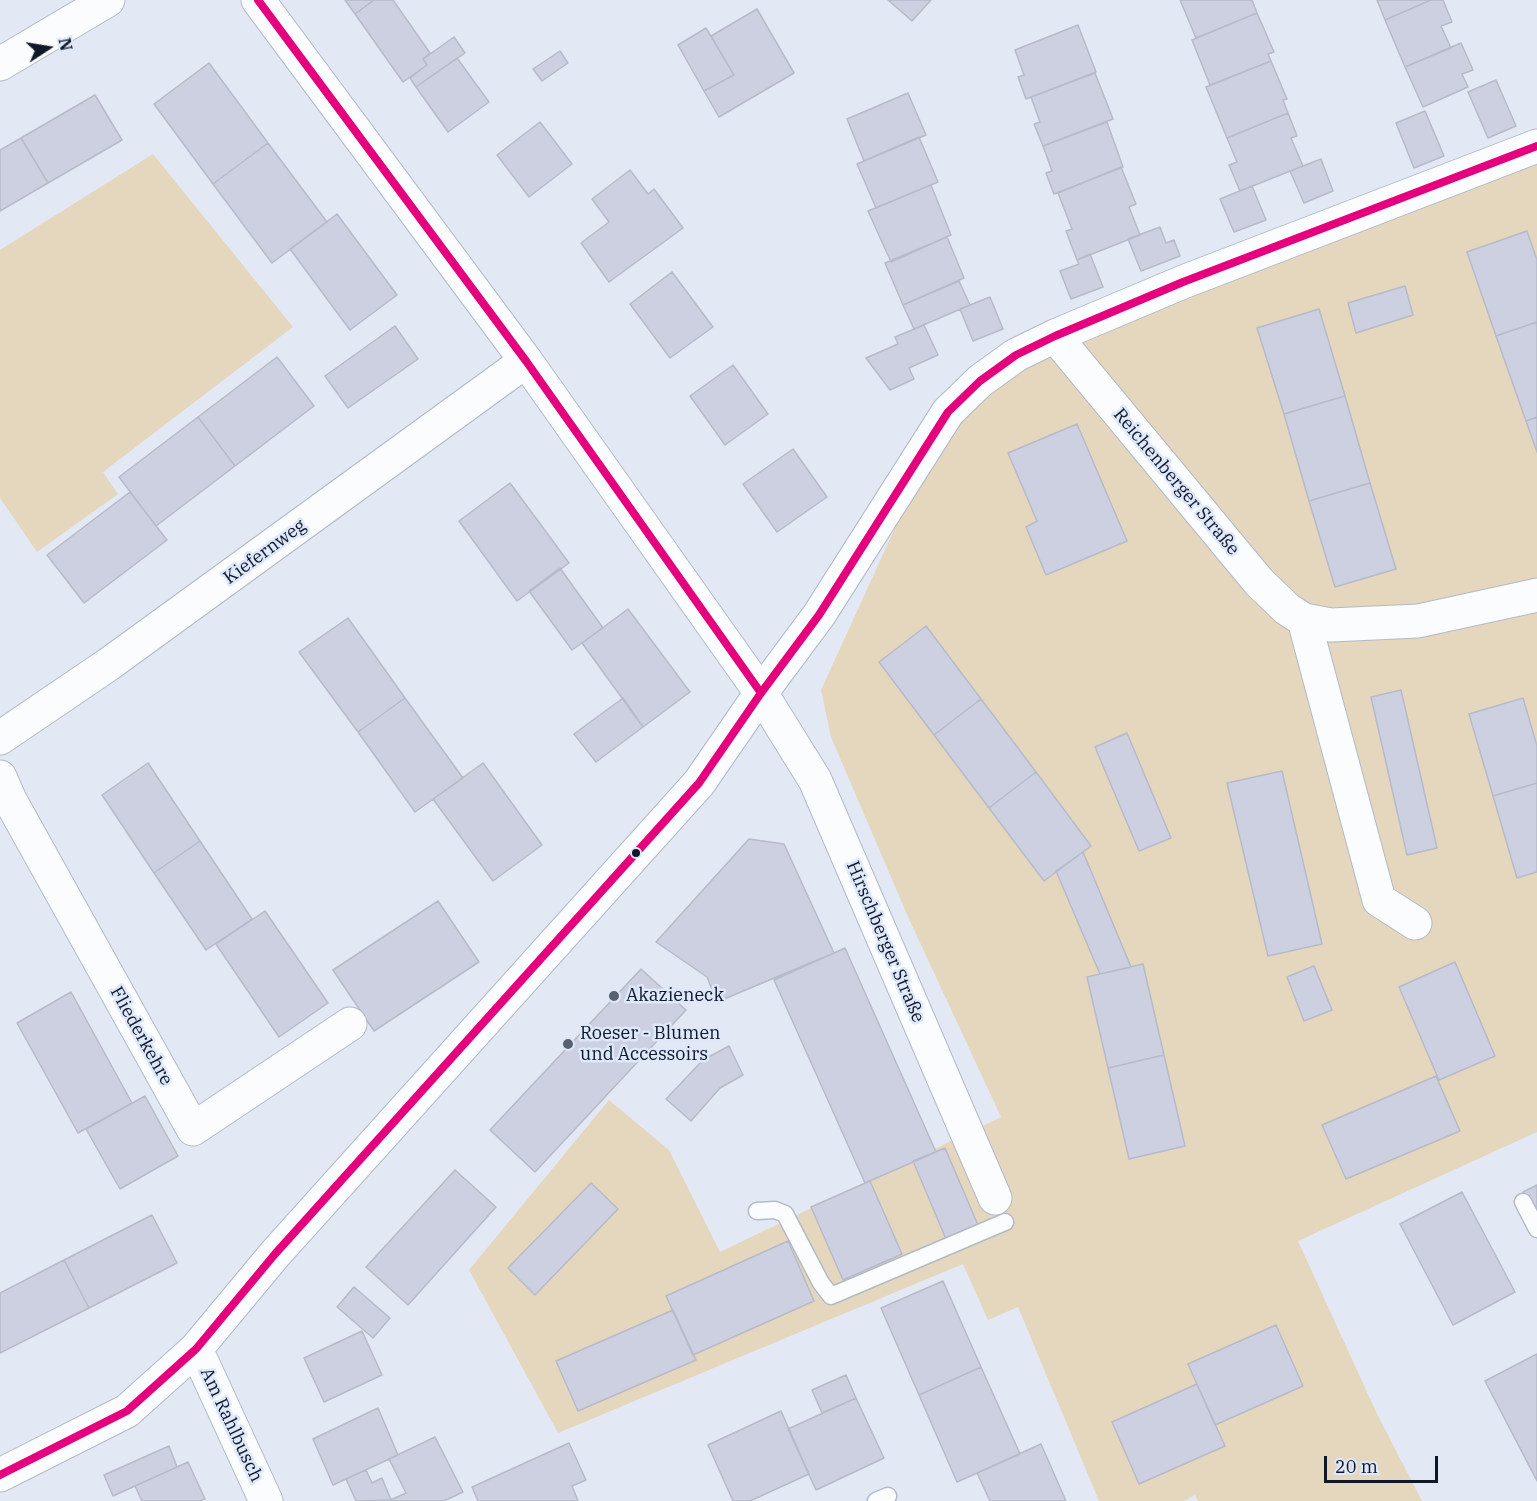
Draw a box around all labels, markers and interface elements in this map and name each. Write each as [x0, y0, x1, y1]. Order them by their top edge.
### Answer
north arrow [18, 18, 78, 78]
text: N [55, 36, 77, 53]
street label: Reichenberger Straße [1108, 404, 1244, 560]
street label: Kiefernweg [220, 515, 310, 589]
unlabelled marker [630, 847, 642, 859]
street label: Hirschberger Straße [841, 858, 929, 1026]
street label: Fliederkehre [105, 983, 177, 1089]
place label: Akazieneck [626, 985, 724, 1007]
marker: Akazieneck [607, 989, 621, 1003]
place label: Roeser - Blumen und Accessoirs [580, 1023, 721, 1066]
marker: Roeser - Blumen und Accessoirs [561, 1037, 575, 1051]
street label: Am Rahlbusch [195, 1364, 267, 1486]
scale bar [1327, 1444, 1441, 1482]
text: 20 m [1335, 1455, 1378, 1478]

